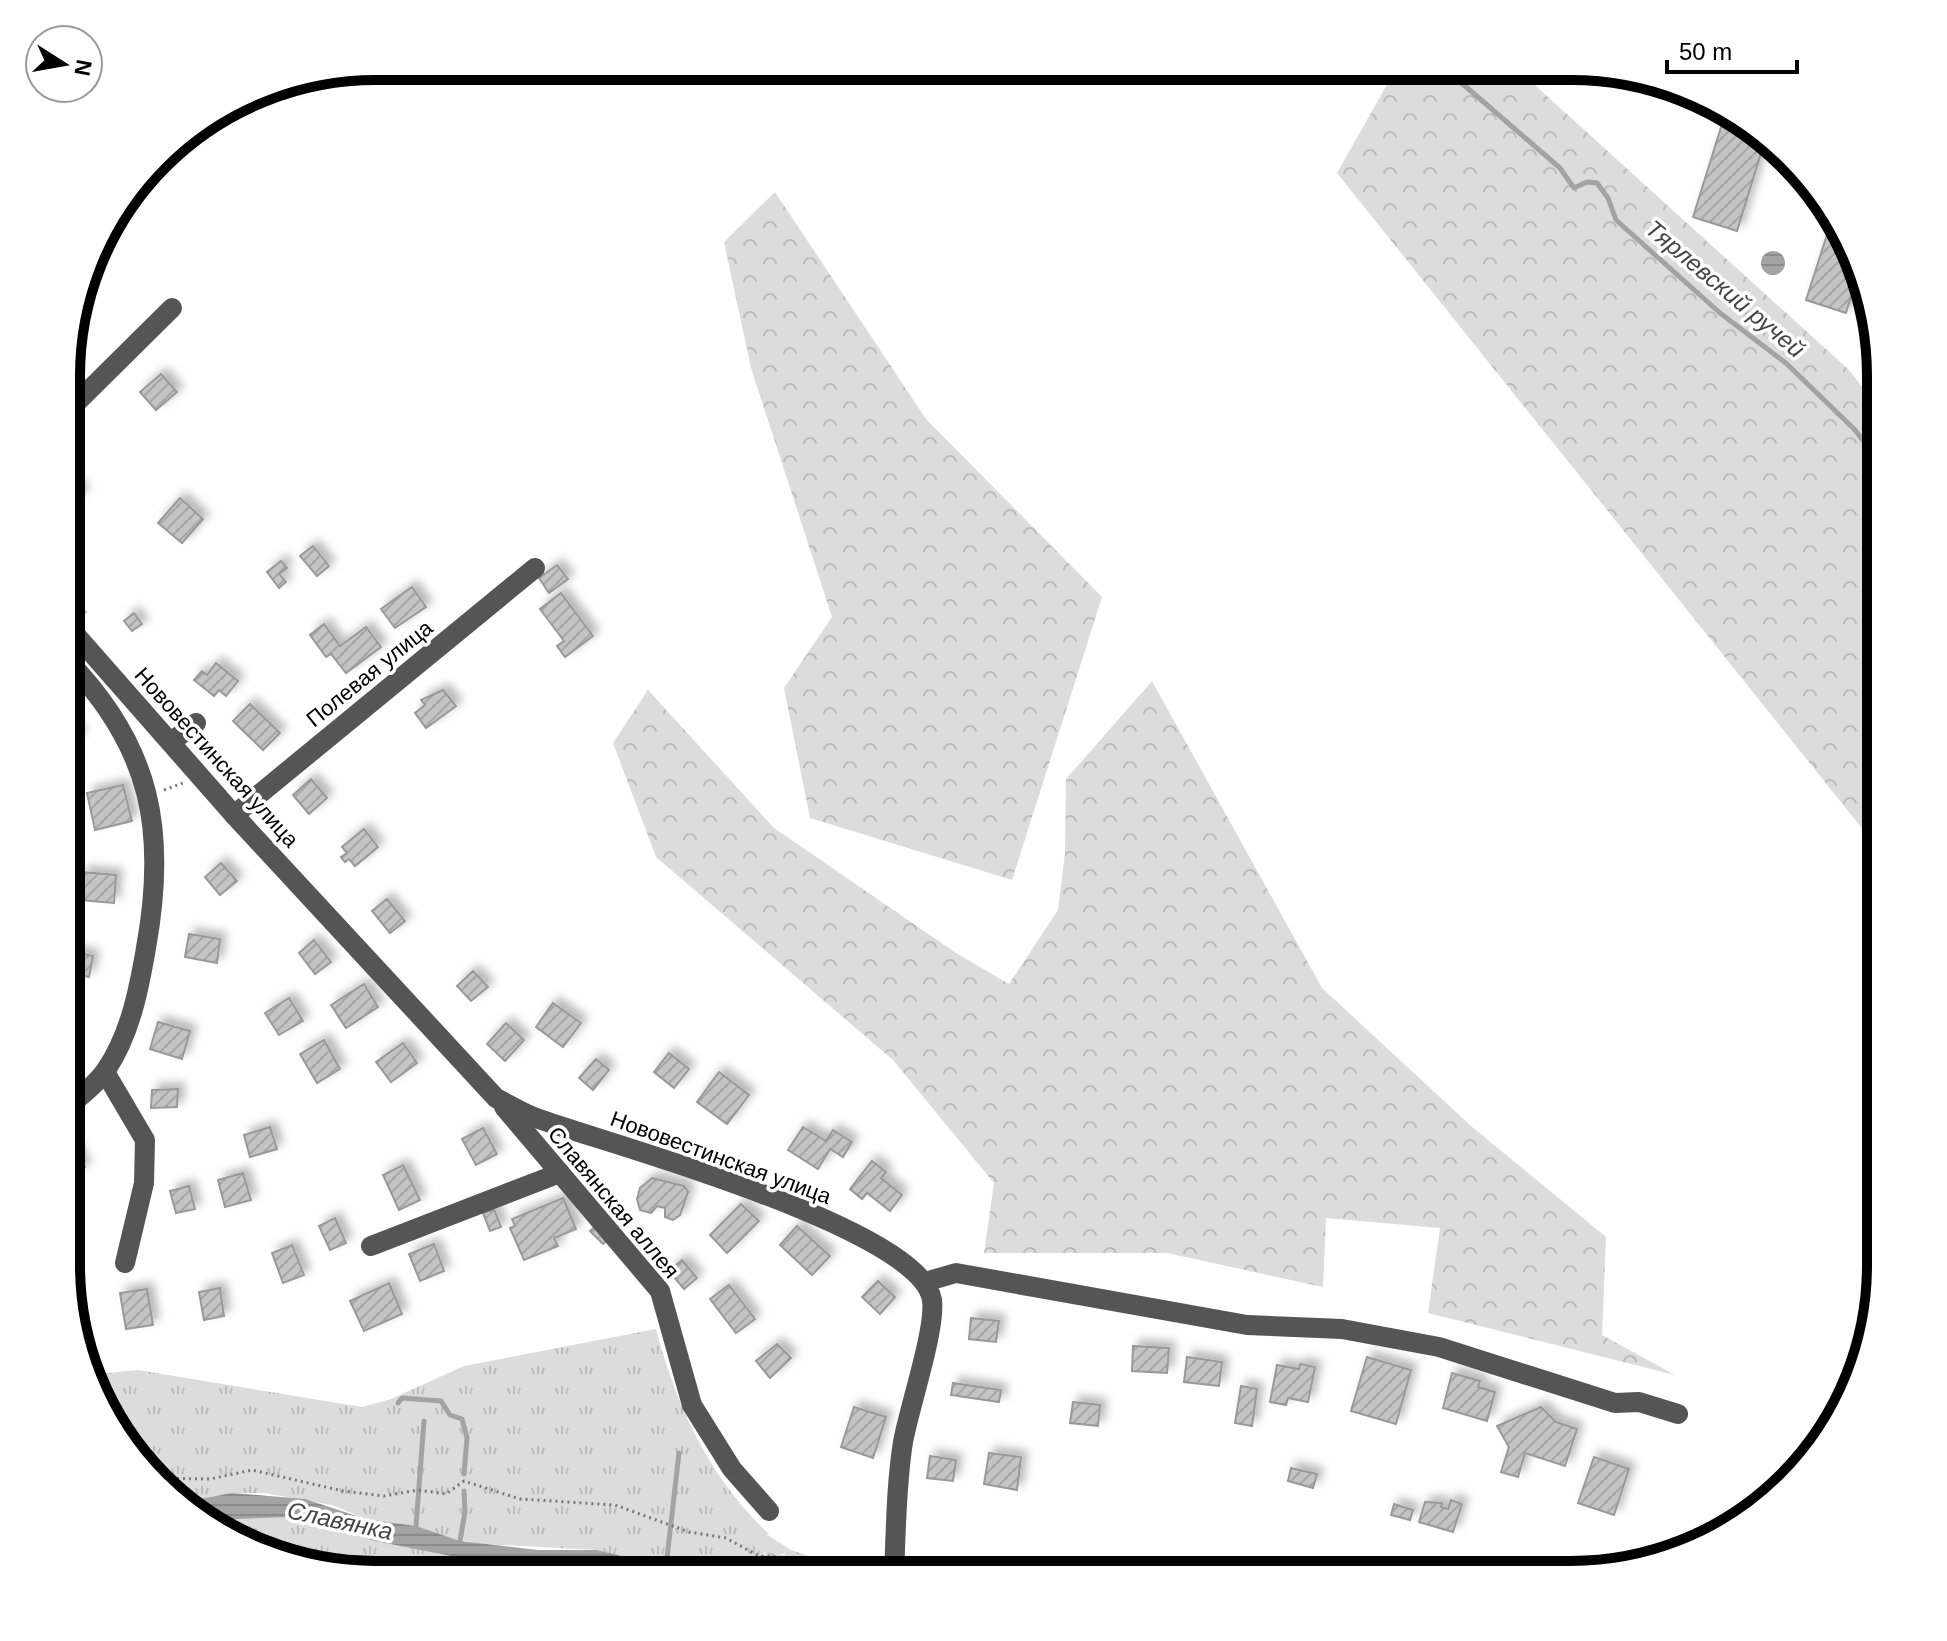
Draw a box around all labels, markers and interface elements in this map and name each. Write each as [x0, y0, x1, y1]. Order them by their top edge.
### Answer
north arrow [24, 24, 104, 104]
scale bar [1667, 24, 1797, 74]
text: 50 m [1679, 38, 1732, 65]
text: N [69, 58, 97, 78]
water label: Тярлевский ручей [1641, 214, 1810, 363]
street label: Полевая улица [301, 614, 438, 732]
street label: Нововестинская улица [129, 662, 304, 853]
street label: Нововестинская улица [607, 1106, 835, 1209]
street label: Славянская аллея [543, 1122, 684, 1283]
water label: Славянка [285, 1496, 395, 1545]

